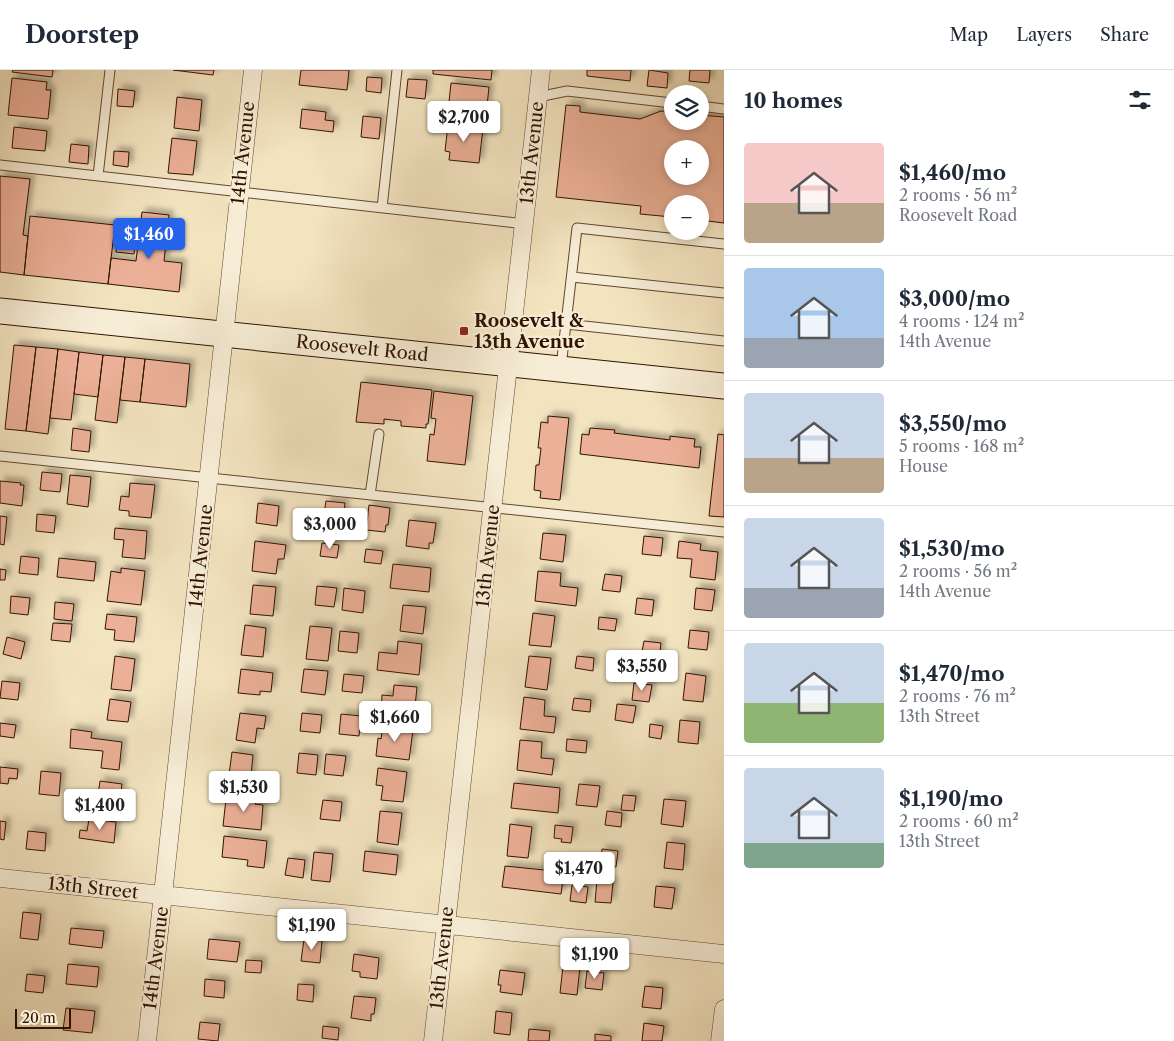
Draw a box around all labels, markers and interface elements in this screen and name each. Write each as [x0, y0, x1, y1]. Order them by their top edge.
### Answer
text: Doorstep [25, 20, 139, 49]
text: Map [950, 24, 988, 46]
text: Layers [1016, 24, 1072, 46]
text: Share [1100, 24, 1149, 46]
map controls [664, 85, 709, 240]
button: layers [664, 85, 709, 130]
icon: filters [1126, 86, 1154, 114]
text: 10 homes [744, 88, 843, 113]
street label: 14th Avenue [227, 100, 259, 206]
pin: $2,700 [423, 100, 505, 143]
street label: 13th Avenue [516, 101, 548, 205]
text: $2,700 [438, 107, 490, 127]
button: + [664, 140, 709, 185]
text: $1,460/mo [899, 160, 1006, 185]
icon: home [784, 163, 844, 223]
text: 2 rooms · 56 m² [899, 185, 1017, 205]
button: − [664, 195, 709, 240]
text: Roosevelt Road [899, 205, 1017, 225]
pin: $1,460 [108, 218, 190, 260]
text: $1,460 [124, 224, 174, 244]
text: $3,000/mo [899, 286, 1010, 311]
icon: home [784, 288, 844, 348]
place label: Roosevelt & 13th Avenue [474, 310, 585, 353]
text: 4 rooms · 124 m² [899, 311, 1024, 331]
marker: Roosevelt & 13th Avenue [458, 325, 470, 337]
street label: Roosevelt Road [295, 331, 429, 366]
text: 14th Avenue [899, 331, 991, 351]
text: $3,550/mo [899, 411, 1007, 436]
icon: home [784, 413, 844, 473]
text: 5 rooms · 168 m² [899, 436, 1024, 456]
text: House [899, 456, 948, 476]
street label: 14th Avenue [185, 503, 217, 609]
street label: 13th Avenue [472, 504, 504, 608]
pin: $3,000 [289, 508, 371, 550]
text: $3,000 [304, 514, 356, 534]
text: $1,530/mo [899, 536, 1005, 561]
icon: home [784, 538, 844, 598]
text: 2 rooms · 56 m² [899, 561, 1017, 581]
text: 14th Avenue [899, 581, 991, 601]
pin: $3,550 [601, 650, 683, 692]
text: $3,550 [617, 656, 667, 676]
text: $1,470/mo [899, 661, 1005, 686]
icon: home [784, 663, 844, 723]
text: 2 rooms · 76 m² [899, 686, 1016, 706]
pin: $1,660 [354, 700, 436, 743]
text: 13th Street [899, 706, 980, 726]
text: $1,660 [370, 707, 420, 727]
pin: $1,530 [203, 770, 285, 813]
text: $1,530 [220, 777, 268, 797]
text: $1,190/mo [899, 786, 1003, 811]
pin: $1,400 [59, 788, 141, 831]
icon: home [784, 788, 844, 848]
text: $1,400 [75, 795, 125, 815]
text: 2 rooms · 60 m² [899, 811, 1019, 831]
text: 13th Street [899, 831, 980, 851]
pin: $1,470 [538, 852, 620, 894]
text: $1,470 [555, 858, 603, 878]
street label: 13th Street [47, 872, 140, 904]
street label: 14th Avenue [139, 905, 173, 1011]
street label: 13th Avenue [426, 906, 458, 1010]
pin: $1,190 [271, 908, 353, 951]
text: $1,190 [288, 915, 336, 935]
pin: $1,190 [554, 938, 636, 980]
text: $1,190 [571, 944, 619, 964]
scale bar [15, 1006, 71, 1029]
text: 20 m [22, 1009, 56, 1027]

